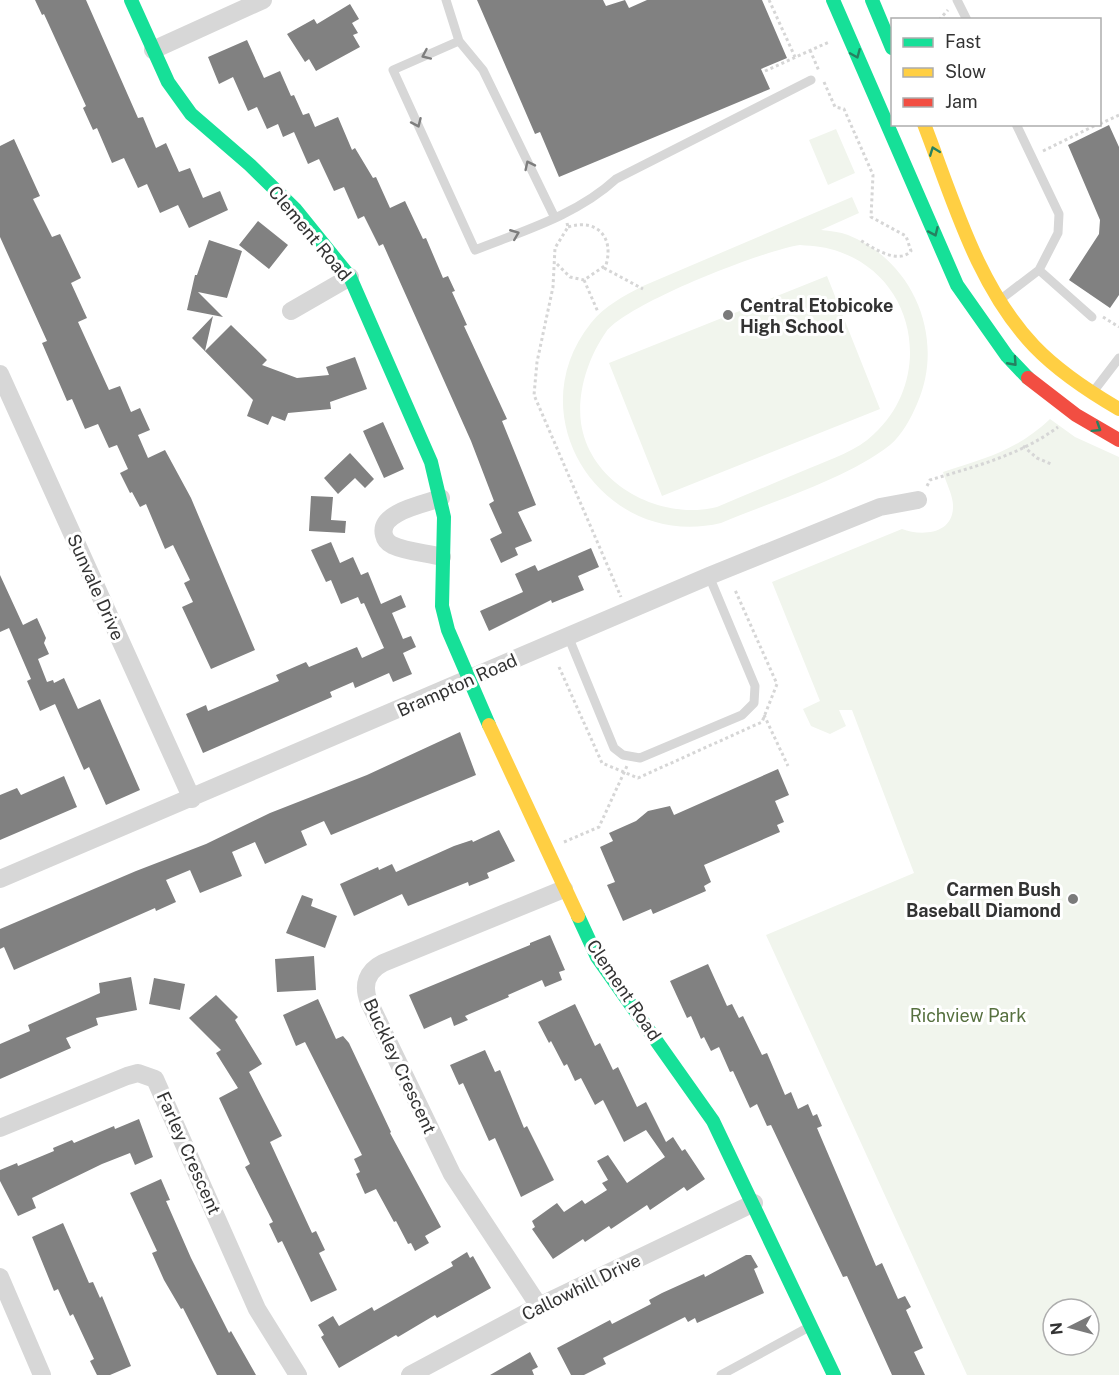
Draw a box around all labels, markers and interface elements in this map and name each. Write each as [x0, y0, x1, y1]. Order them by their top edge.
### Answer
legend [891, 18, 1101, 126]
text: Fast [945, 31, 981, 52]
one-way arrow [849, 47, 861, 58]
one-way arrow [421, 48, 432, 60]
text: Slow [945, 61, 986, 82]
text: Jam [945, 91, 978, 112]
one-way arrow [409, 117, 421, 128]
one-way arrow [929, 146, 941, 157]
one-way arrow [525, 160, 537, 171]
street label: Clement Road [264, 181, 356, 285]
one-way arrow [927, 226, 939, 237]
one-way arrow [509, 229, 520, 241]
place label: Central Etobicoke High School [740, 295, 893, 337]
marker: Central Etobicoke High School [721, 308, 735, 322]
one-way arrow [1006, 355, 1017, 366]
one-way arrow [1091, 421, 1101, 433]
street label: Sunvale Drive [63, 531, 129, 643]
street label: Brampton Road [394, 649, 520, 721]
place label: Carmen Bush Baseball Diamond [906, 879, 1061, 921]
marker: Carmen Bush Baseball Diamond [1066, 892, 1080, 906]
street label: Clement Road [582, 935, 666, 1045]
street label: Buckley Crescent [359, 995, 441, 1137]
park label: Richview Park [910, 1005, 1026, 1026]
street label: Farley Crescent [153, 1088, 225, 1218]
street label: Callowhill Drive [518, 1249, 644, 1325]
north arrow [1041, 1297, 1101, 1357]
text: N [1046, 1321, 1067, 1336]

